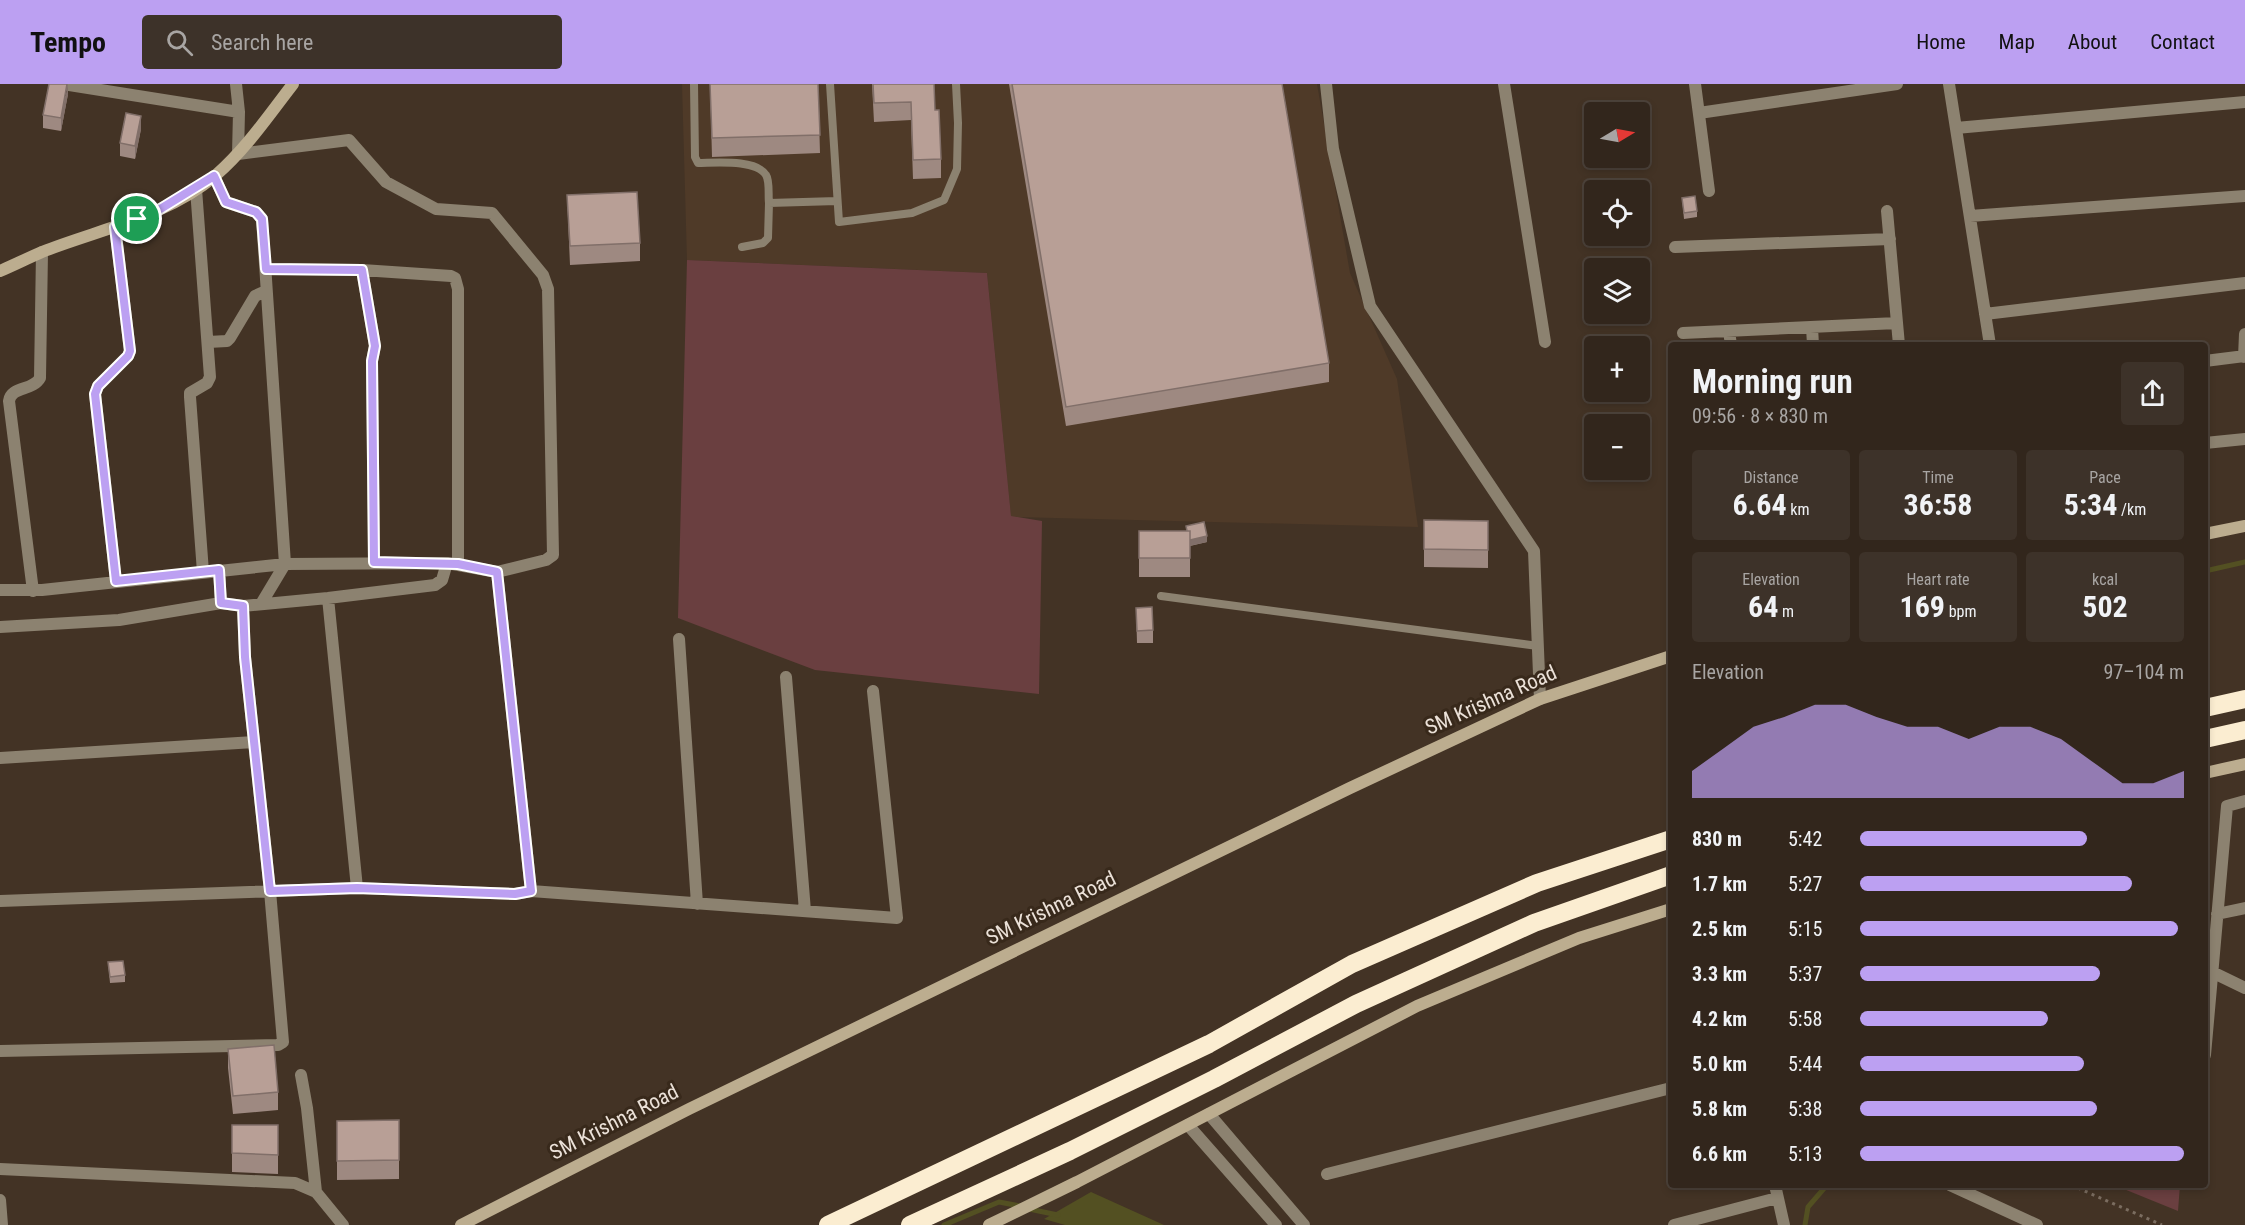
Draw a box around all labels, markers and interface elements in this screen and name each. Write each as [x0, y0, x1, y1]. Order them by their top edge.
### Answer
search box [142, 15, 562, 69]
text: Tempo [30, 26, 106, 59]
icon: search [163, 26, 196, 59]
text: Search here [211, 30, 313, 55]
text: Home [1916, 30, 1966, 54]
text: Map [1999, 30, 2035, 54]
text: About [2068, 30, 2117, 54]
text: Contact [2150, 30, 2215, 54]
north arrow [1584, 102, 1650, 168]
map controls [1584, 102, 1650, 480]
button: locate [1584, 180, 1650, 246]
pin [111, 193, 162, 244]
icon: arrive [120, 202, 153, 235]
button: layers [1584, 258, 1650, 324]
button: + [1584, 336, 1650, 402]
text: Morning run [1692, 362, 1853, 401]
button: share [2121, 362, 2184, 425]
text: 09:56 · 8 × 830 m [1692, 404, 1828, 428]
button: − [1584, 414, 1650, 480]
text: Distance [1743, 468, 1799, 487]
text: Time [1922, 468, 1954, 487]
text: Pace [2089, 468, 2121, 487]
text: 6.64 [1732, 487, 1787, 522]
text: 36:58 [1904, 487, 1972, 522]
text: 5:34 [2064, 487, 2117, 522]
text: km [1787, 500, 1810, 519]
text: /km [2117, 500, 2146, 519]
text: Elevation [1742, 570, 1800, 589]
text: Heart rate [1906, 570, 1970, 589]
text: kcal [2092, 570, 2118, 589]
text: 64 [1748, 589, 1778, 624]
text: 169 [1900, 589, 1945, 624]
text: 502 [2082, 589, 2128, 624]
text: m [1778, 602, 1794, 621]
text: bpm [1945, 602, 1976, 621]
street label: SM Krishna Road [1422, 660, 1560, 740]
text: Elevation [1692, 660, 1764, 684]
text: 97–104 m [2104, 660, 2184, 684]
text: 830 m [1692, 827, 1742, 851]
text: 5:42 [1788, 827, 1822, 851]
street label: SM Krishna Road [982, 866, 1120, 950]
text: 1.7 km [1692, 872, 1747, 896]
text: 5:27 [1788, 872, 1822, 896]
text: 2.5 km [1692, 917, 1747, 941]
text: 5:15 [1788, 917, 1822, 941]
text: 3.3 km [1692, 962, 1747, 986]
text: 5:37 [1788, 962, 1822, 986]
text: 4.2 km [1692, 1007, 1747, 1031]
text: 5:58 [1788, 1007, 1822, 1031]
text: 5.0 km [1692, 1052, 1747, 1076]
text: 5:44 [1788, 1052, 1822, 1076]
street label: SM Krishna Road [546, 1079, 682, 1165]
text: 5.8 km [1692, 1097, 1747, 1121]
text: 5:38 [1788, 1097, 1822, 1121]
text: 6.6 km [1692, 1142, 1747, 1166]
text: 5:13 [1788, 1142, 1822, 1166]

